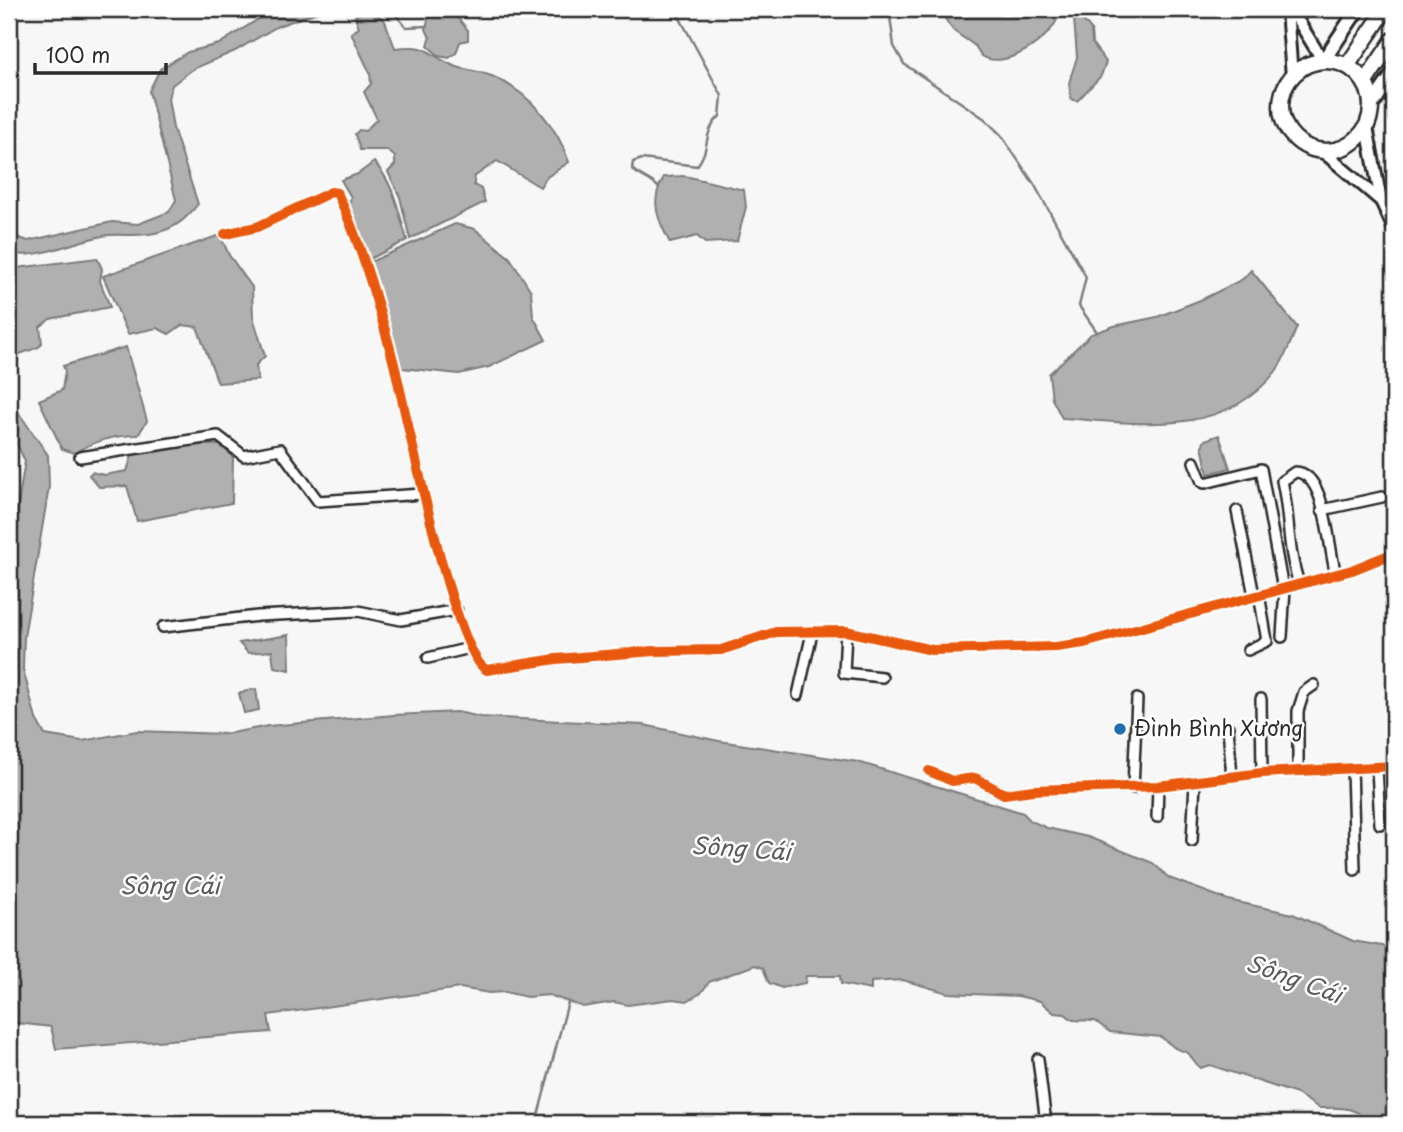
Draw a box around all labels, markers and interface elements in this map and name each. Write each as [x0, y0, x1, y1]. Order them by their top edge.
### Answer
scale bar [35, 32, 166, 76]
text: 100 m [46, 38, 110, 70]
place label: Đình Bình Xương [1134, 711, 1303, 743]
marker: Đình Bình Xương [1112, 721, 1128, 737]
water label: Sông Cái [690, 827, 796, 869]
water label: Sông Cái [120, 867, 224, 902]
water label: Sông Cái [1242, 944, 1351, 1012]

